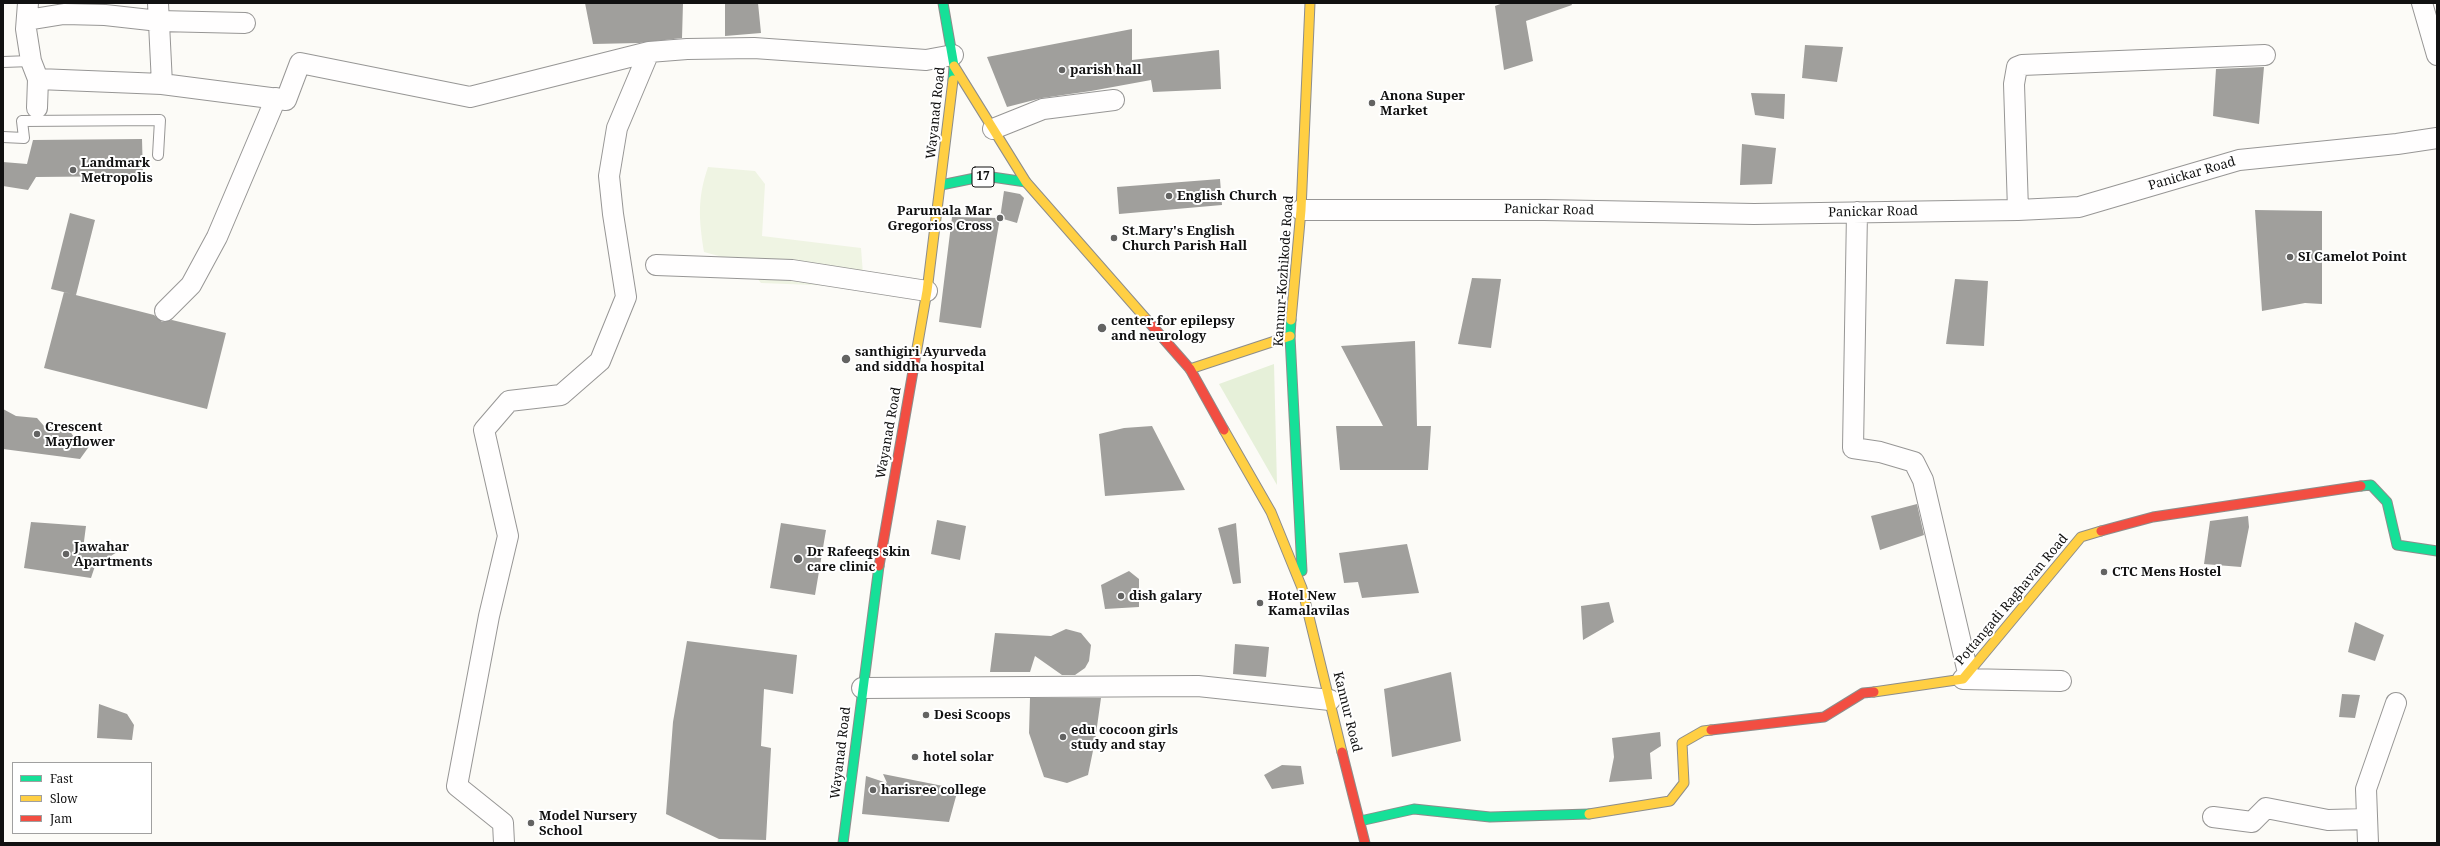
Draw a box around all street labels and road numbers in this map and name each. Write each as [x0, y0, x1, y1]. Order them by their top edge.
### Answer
street label: Wayanad Road [923, 66, 949, 160]
street label: Panickar Road [2147, 154, 2237, 194]
road number: 17 [972, 167, 994, 187]
street label: Kannur-Kozhikode Road [1271, 195, 1297, 347]
street label: Panickar Road [1504, 201, 1594, 219]
street label: Panickar Road [1828, 203, 1918, 221]
street label: Wayanad Road [873, 386, 905, 480]
street label: Pottangadi Raghavan Road [1953, 531, 2071, 669]
street label: Kannur Road [1329, 670, 1365, 754]
street label: Wayanad Road [828, 706, 854, 800]

